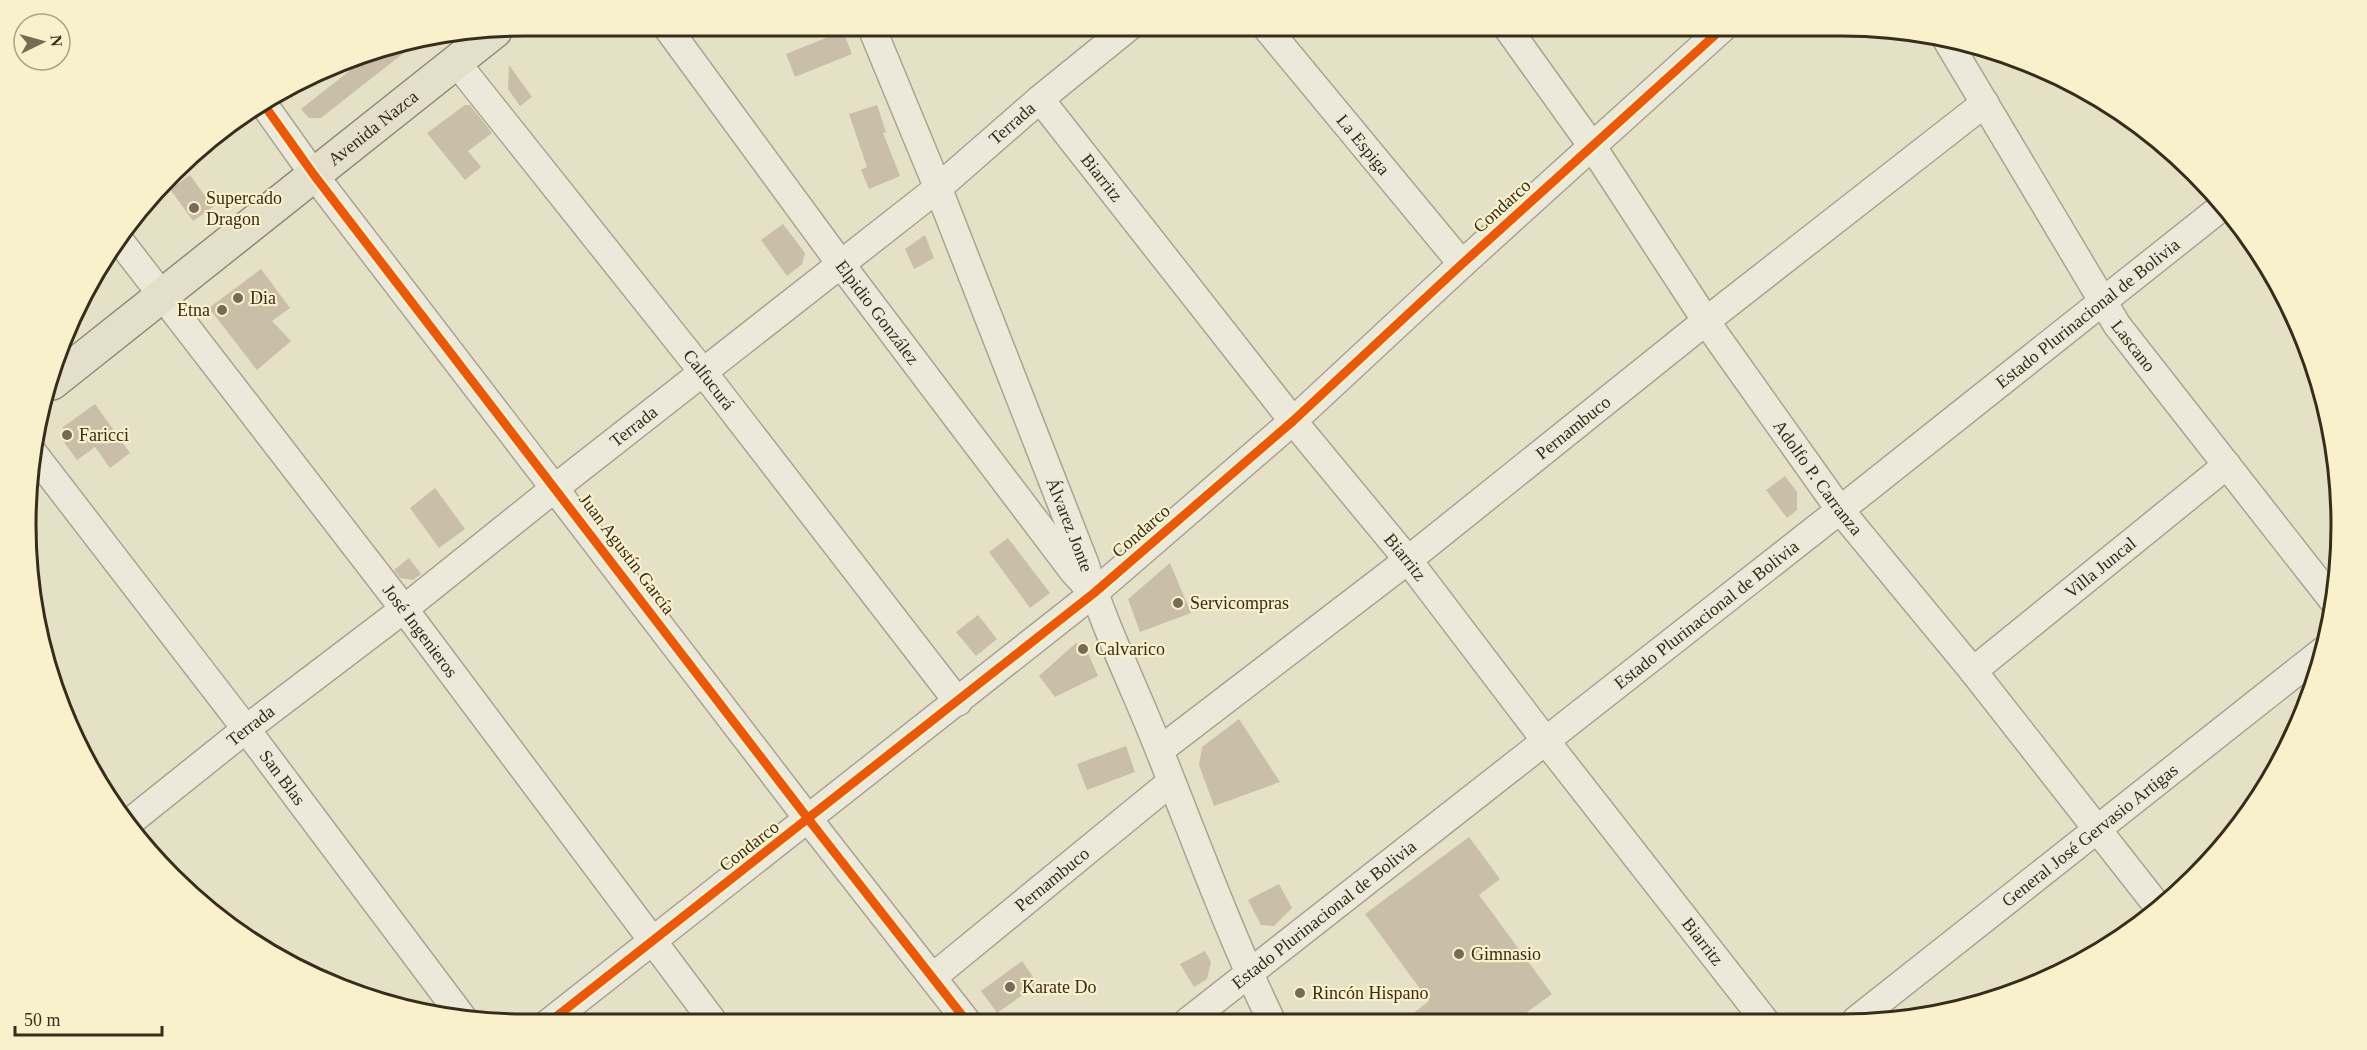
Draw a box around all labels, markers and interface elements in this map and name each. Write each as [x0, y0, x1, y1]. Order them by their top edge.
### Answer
north arrow [12, 12, 72, 72]
text: N [47, 34, 65, 48]
street label: Avenida Nazca [324, 86, 422, 170]
street label: Terrada [985, 98, 1039, 149]
street label: La Espiga [1332, 110, 1394, 179]
street label: Biarritz [1077, 150, 1127, 205]
street label: Condarco [1469, 175, 1535, 237]
place label: Supercado Dragon [206, 188, 282, 229]
marker: Supercado Dragon [187, 201, 201, 215]
street label: Estado Plurinacional de Bolivia [1992, 234, 2183, 392]
street label: Elpidio González [832, 256, 923, 369]
place label: Dia [250, 288, 276, 308]
marker: Dia [231, 291, 245, 305]
place label: Etna [177, 300, 210, 320]
marker: Etna [215, 303, 229, 317]
street label: Lascano [2107, 316, 2160, 376]
street label: Calfucurá [679, 346, 739, 414]
street label: Pernambuco [1532, 392, 1614, 464]
street label: Terrada [606, 402, 661, 451]
street label: Adolfo P. Carranza [1769, 416, 1867, 539]
place label: Faricci [79, 425, 129, 445]
marker: Faricci [60, 428, 74, 442]
street label: Álvarez Jonte [1042, 475, 1097, 574]
street label: Juan Agustín García [575, 490, 679, 618]
street label: Condarco [1108, 500, 1174, 562]
street label: Biarritz [1380, 529, 1430, 585]
street label: Villa Juncal [2061, 533, 2140, 602]
street label: Estado Plurinacional de Bolivia [1610, 536, 1803, 693]
street label: José Ingenieros [379, 580, 462, 681]
place label: Servicompras [1190, 593, 1289, 613]
marker: Servicompras [1171, 596, 1185, 610]
place label: Calvarico [1095, 639, 1165, 659]
marker: Calvarico [1076, 642, 1090, 656]
street label: Terrada [223, 701, 278, 750]
street label: San Blas [255, 746, 310, 809]
street label: General José Gervasio Artigas [1998, 760, 2182, 911]
street label: Condarco [715, 817, 783, 875]
street label: Estado Plurinacional de Bolivia [1228, 836, 1420, 993]
street label: Pernambuco [1011, 843, 1093, 916]
street label: Biarritz [1678, 914, 1728, 969]
place label: Gimnasio [1471, 944, 1541, 964]
marker: Gimnasio [1452, 947, 1466, 961]
place label: Karate Do [1022, 977, 1096, 997]
marker: Karate Do [1003, 980, 1017, 994]
place label: Rincón Hispano [1312, 983, 1429, 1003]
marker: Rincón Hispano [1293, 986, 1307, 1000]
scale bar [15, 999, 162, 1037]
text: 50 m [24, 1010, 61, 1030]

